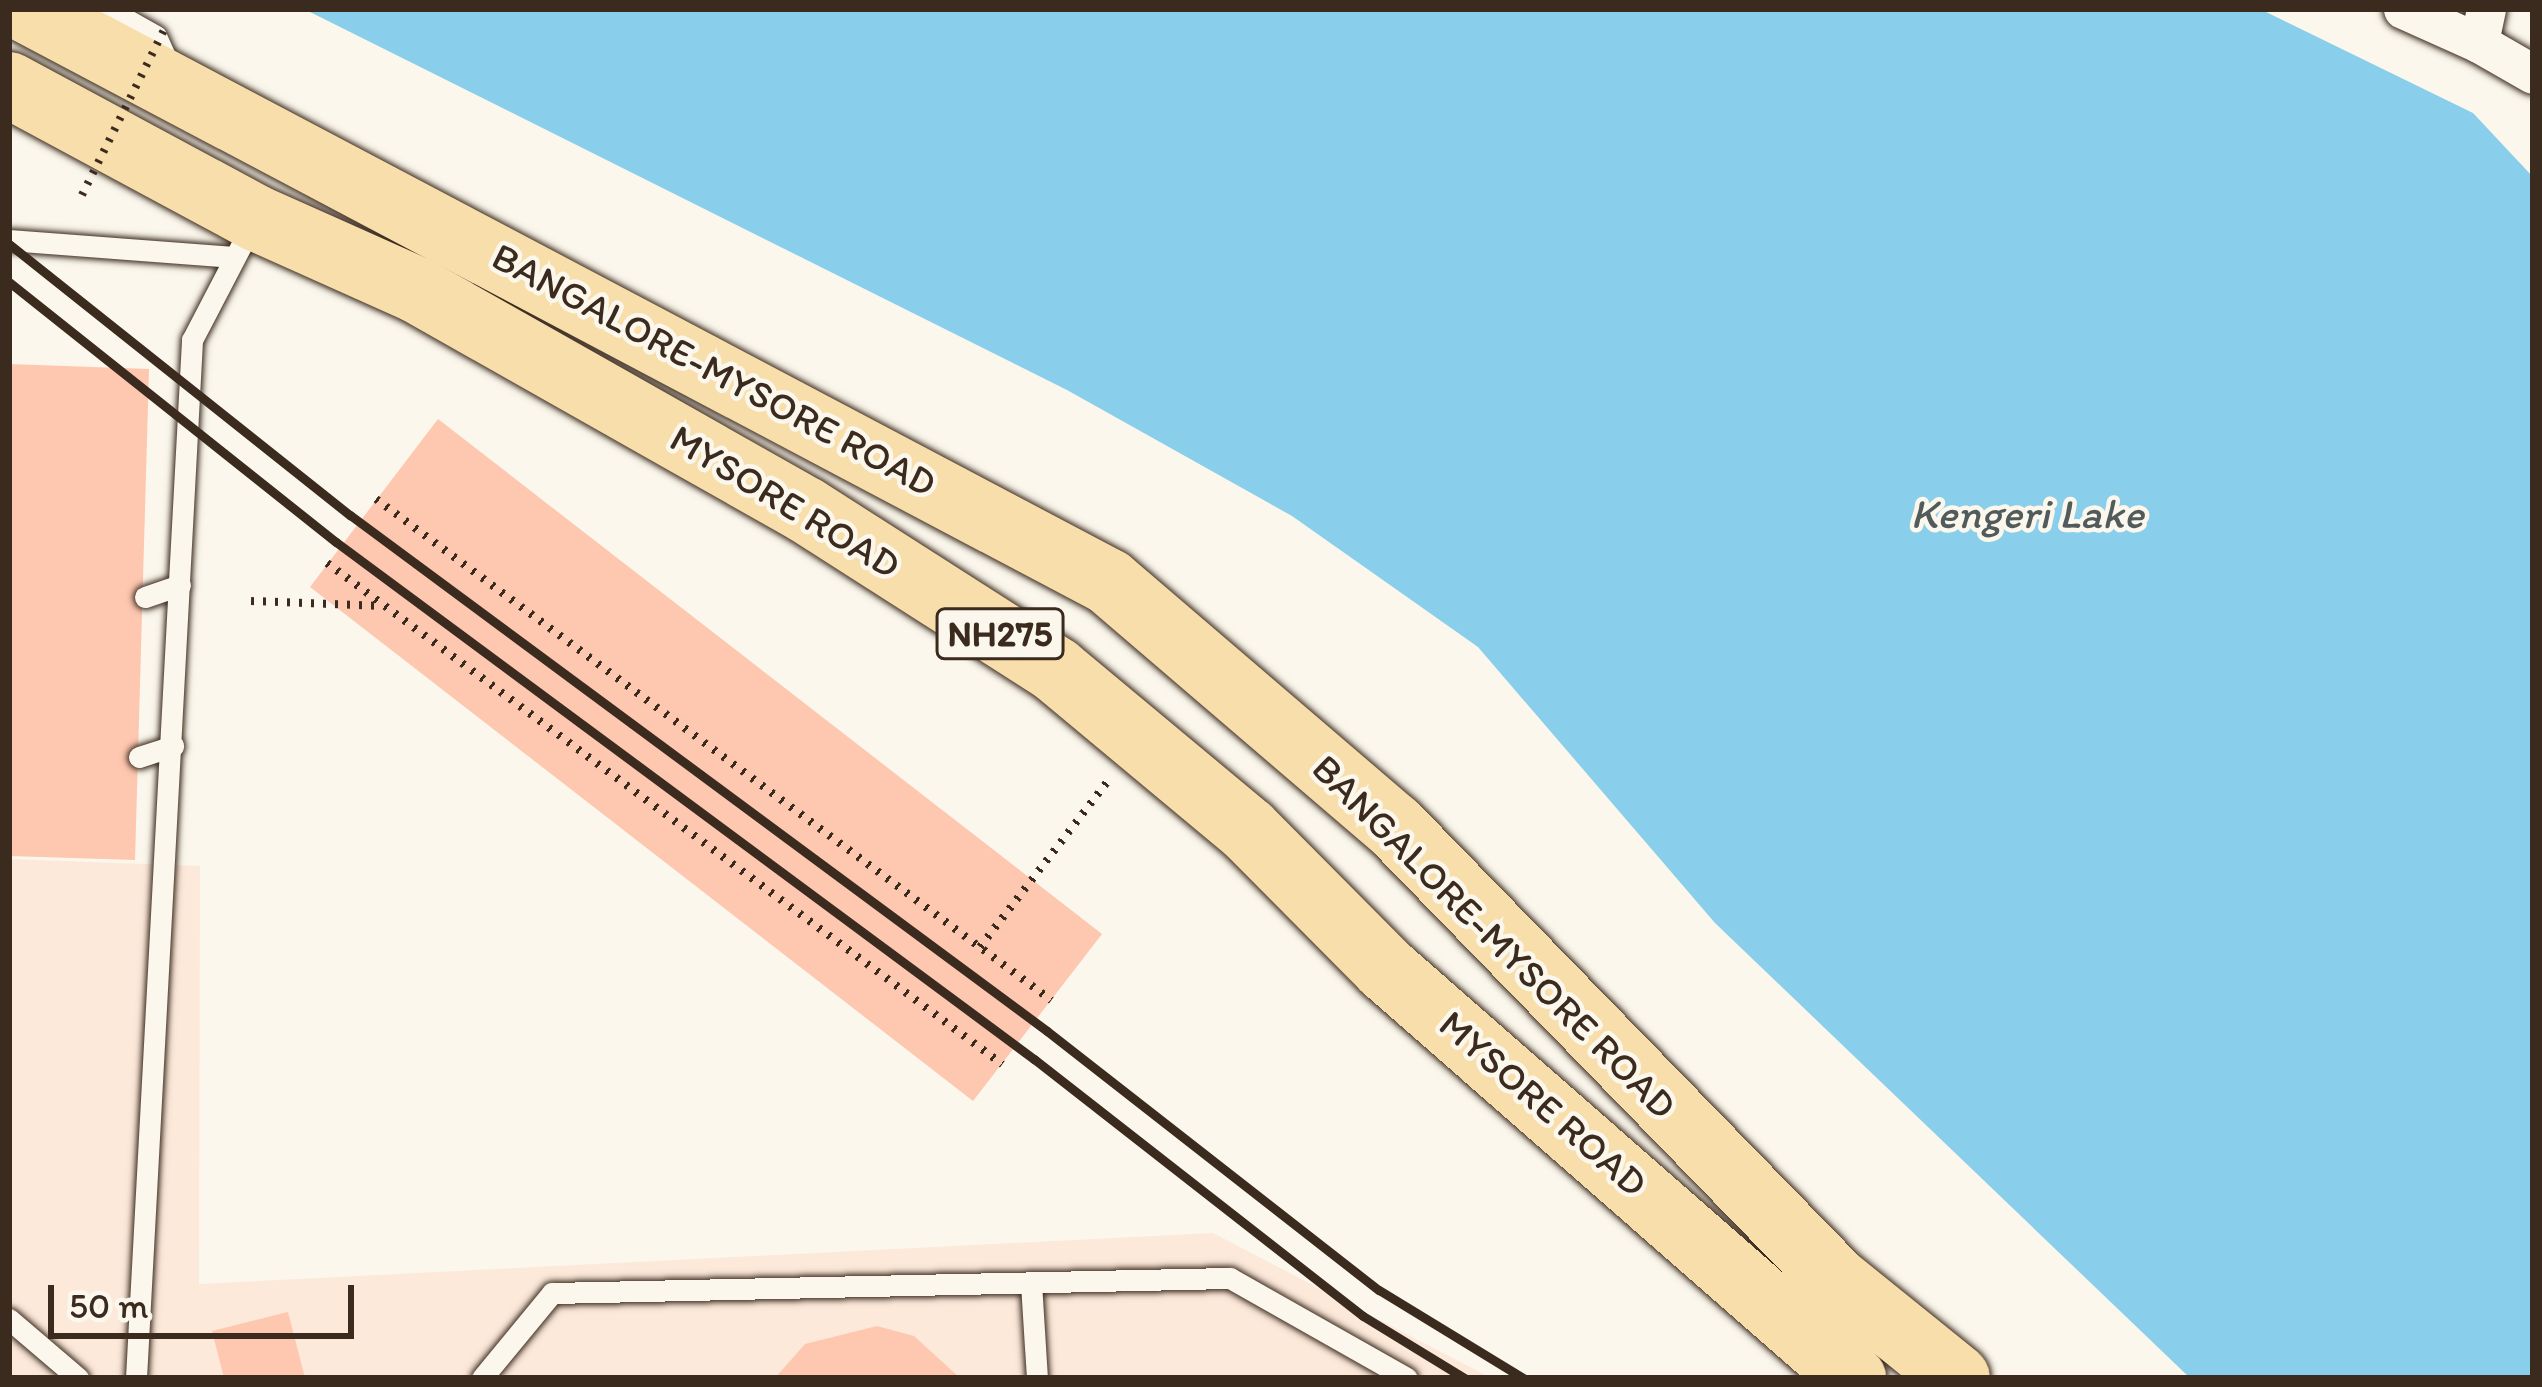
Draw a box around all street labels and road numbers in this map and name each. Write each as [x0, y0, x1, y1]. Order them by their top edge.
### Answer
street label: BANGALORE-MYSORE ROAD [484, 233, 944, 507]
street label: MYSORE ROAD [662, 415, 908, 589]
road number: NH275 [934, 604, 1066, 664]
street label: BANGALORE-MYSORE ROAD [1302, 745, 1686, 1129]
street label: MYSORE ROAD [1430, 1001, 1656, 1207]

